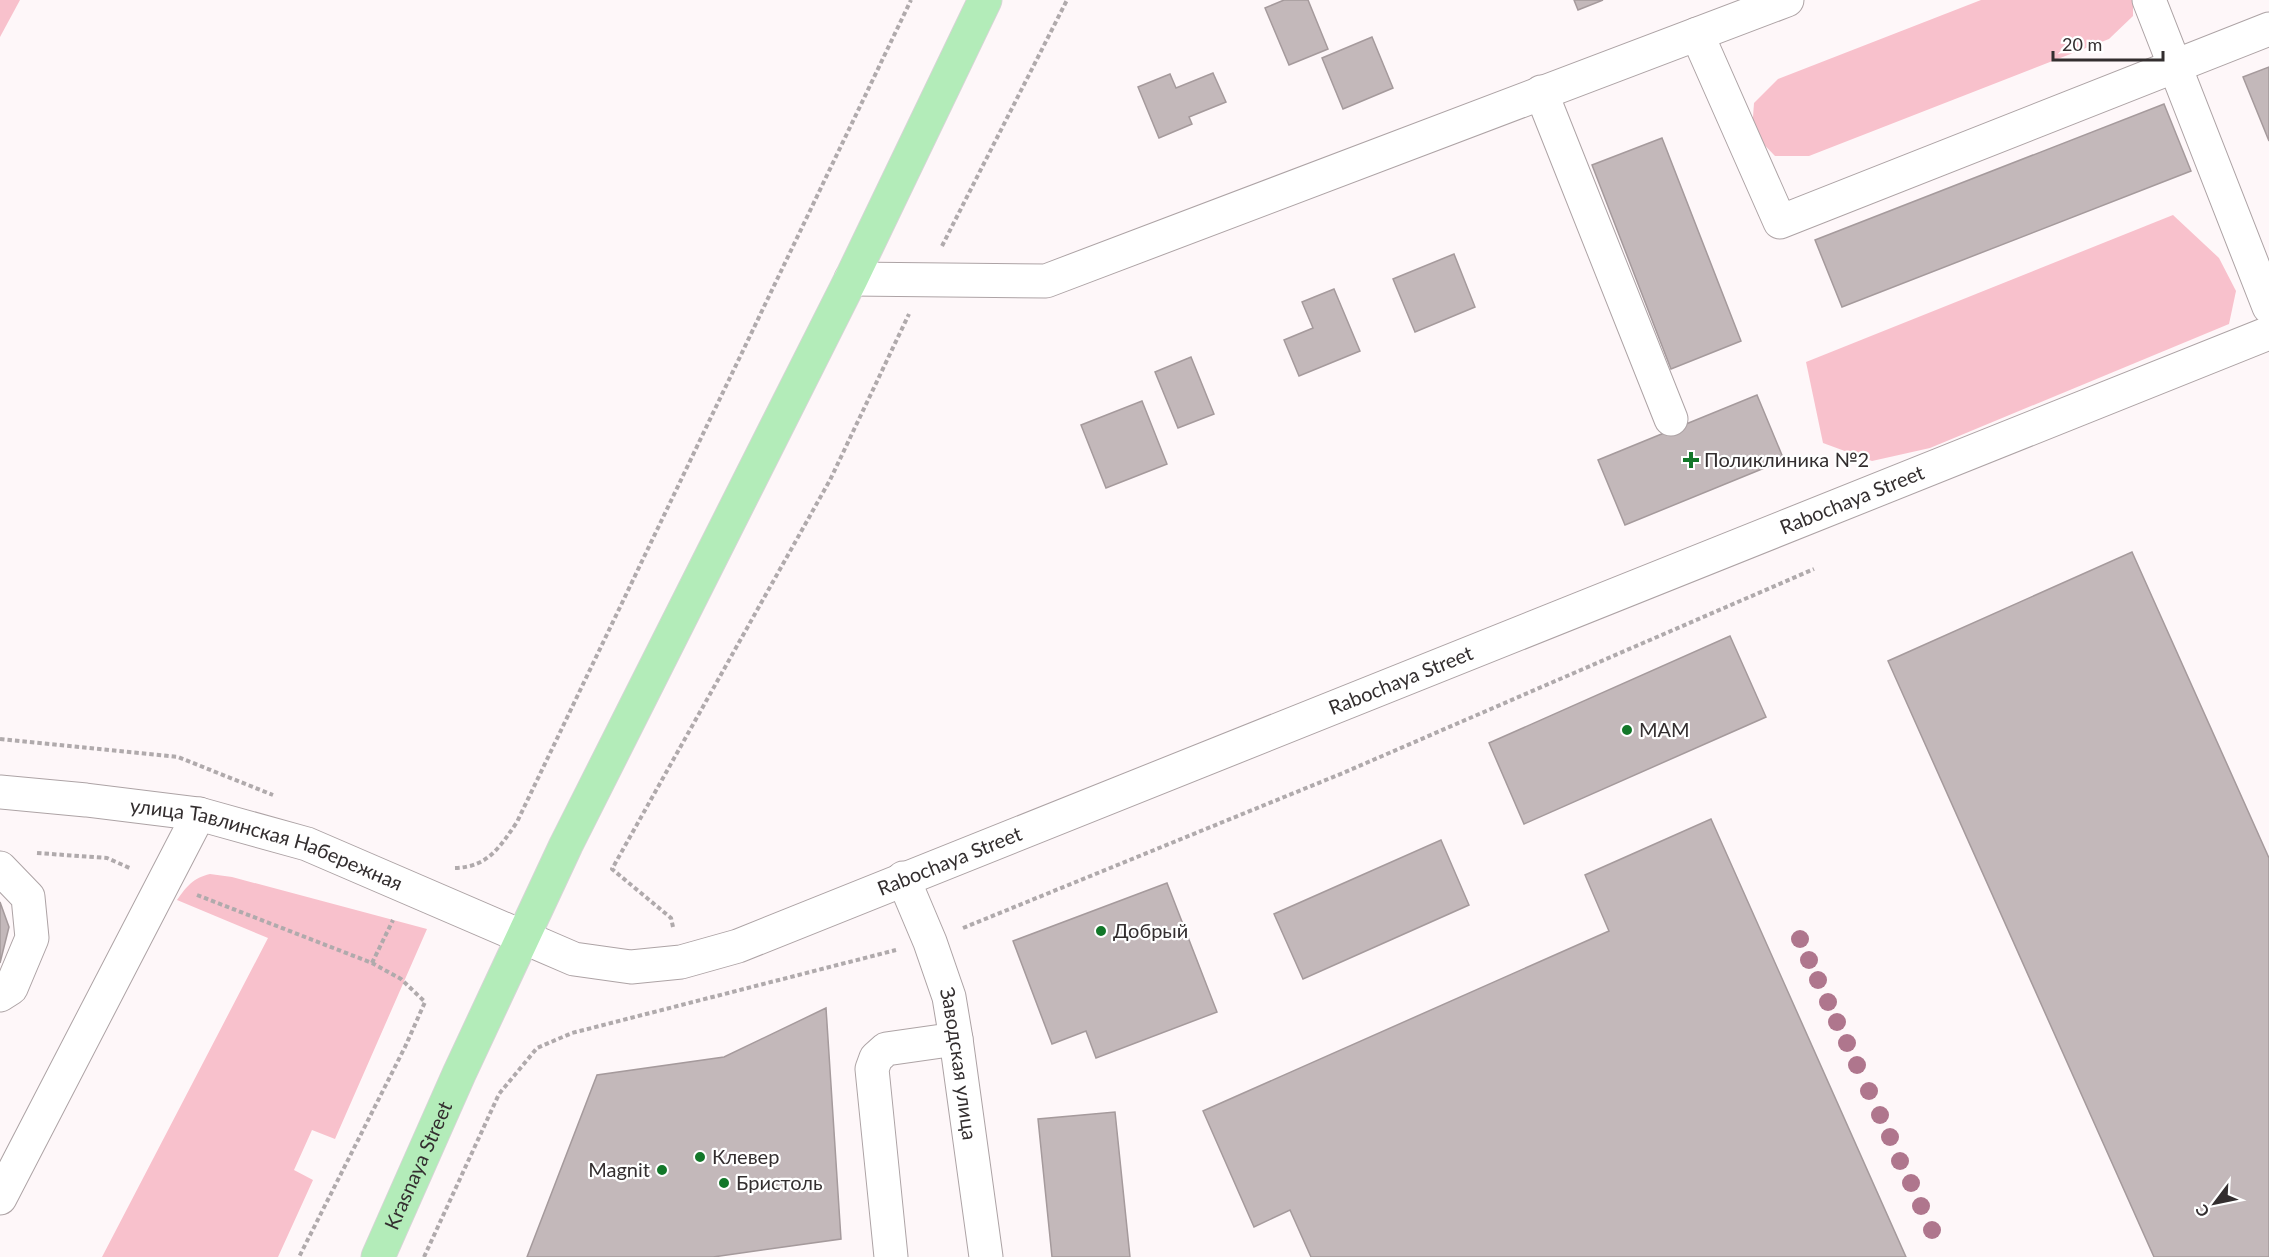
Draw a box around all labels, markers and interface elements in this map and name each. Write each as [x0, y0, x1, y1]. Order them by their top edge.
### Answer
scale bar [2053, 24, 2162, 62]
text: 20 m [2062, 33, 2102, 55]
place label: Поликлиника №2 [1704, 447, 1869, 471]
marker: Поликлиника №2 [1682, 451, 1700, 469]
street label: Rabochaya Street [1776, 459, 1927, 539]
street label: Rabochaya Street [1325, 640, 1476, 719]
place label: МАМ [1639, 717, 1690, 741]
marker: МАМ [1620, 723, 1634, 737]
street label: улица Тавлинская Набережная [129, 793, 407, 895]
street label: Rabochaya Street [874, 821, 1025, 900]
place label: Добрый [1113, 918, 1188, 942]
marker: Добрый [1094, 924, 1108, 938]
street label: Заводская улица [935, 984, 983, 1141]
street label: Krasnaya Street [379, 1097, 456, 1233]
place label: Клевер [712, 1144, 779, 1168]
marker: Клевер [693, 1150, 707, 1164]
place label: Magnit [588, 1157, 650, 1181]
marker: Magnit [655, 1163, 669, 1177]
place label: Бристоль [736, 1170, 823, 1194]
north arrow [2185, 1173, 2245, 1233]
marker: Бристоль [717, 1176, 731, 1190]
text: С [2191, 1201, 2213, 1221]

